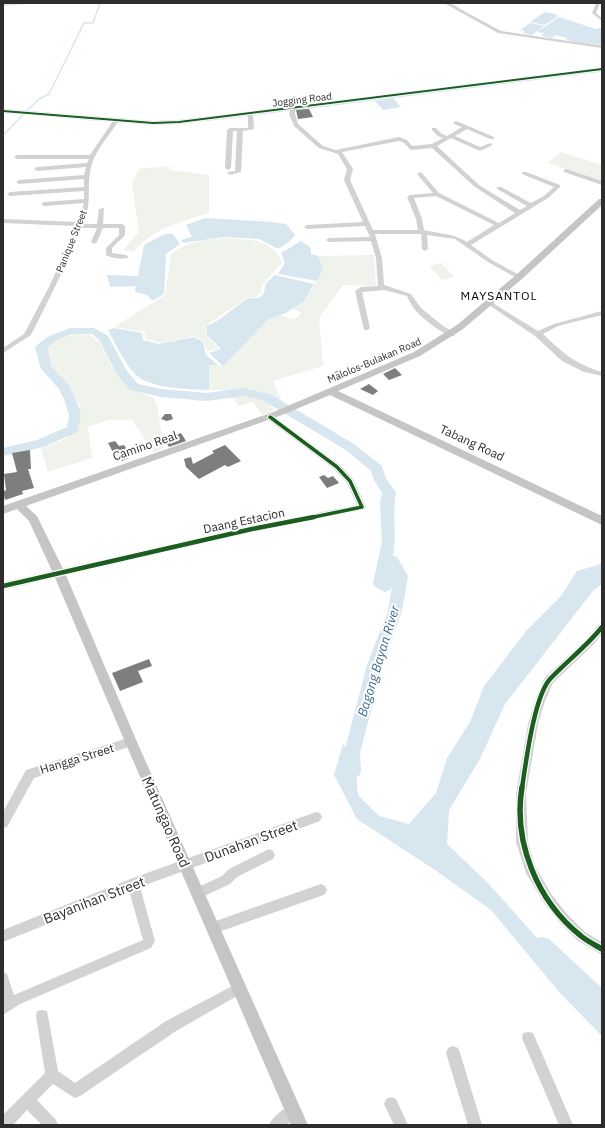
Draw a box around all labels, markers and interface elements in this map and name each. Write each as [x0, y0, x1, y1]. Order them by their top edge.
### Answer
street label: Jogging Road [271, 89, 333, 110]
street label: Panique Street [53, 208, 90, 274]
district label: MAYSANTOL [461, 288, 537, 303]
street label: Malolos-Bulakan Road [325, 335, 423, 386]
street label: Tabang Road [438, 421, 507, 464]
street label: Camino Real [110, 427, 179, 464]
street label: Daang Estacion [202, 505, 286, 536]
water label: Bagong Bayan River [353, 602, 404, 719]
street label: Hangga Street [38, 740, 116, 777]
street label: Matungao Road [138, 774, 194, 870]
street label: Dunahan Street [202, 816, 300, 866]
street label: Bayanihan Street [41, 872, 147, 928]

